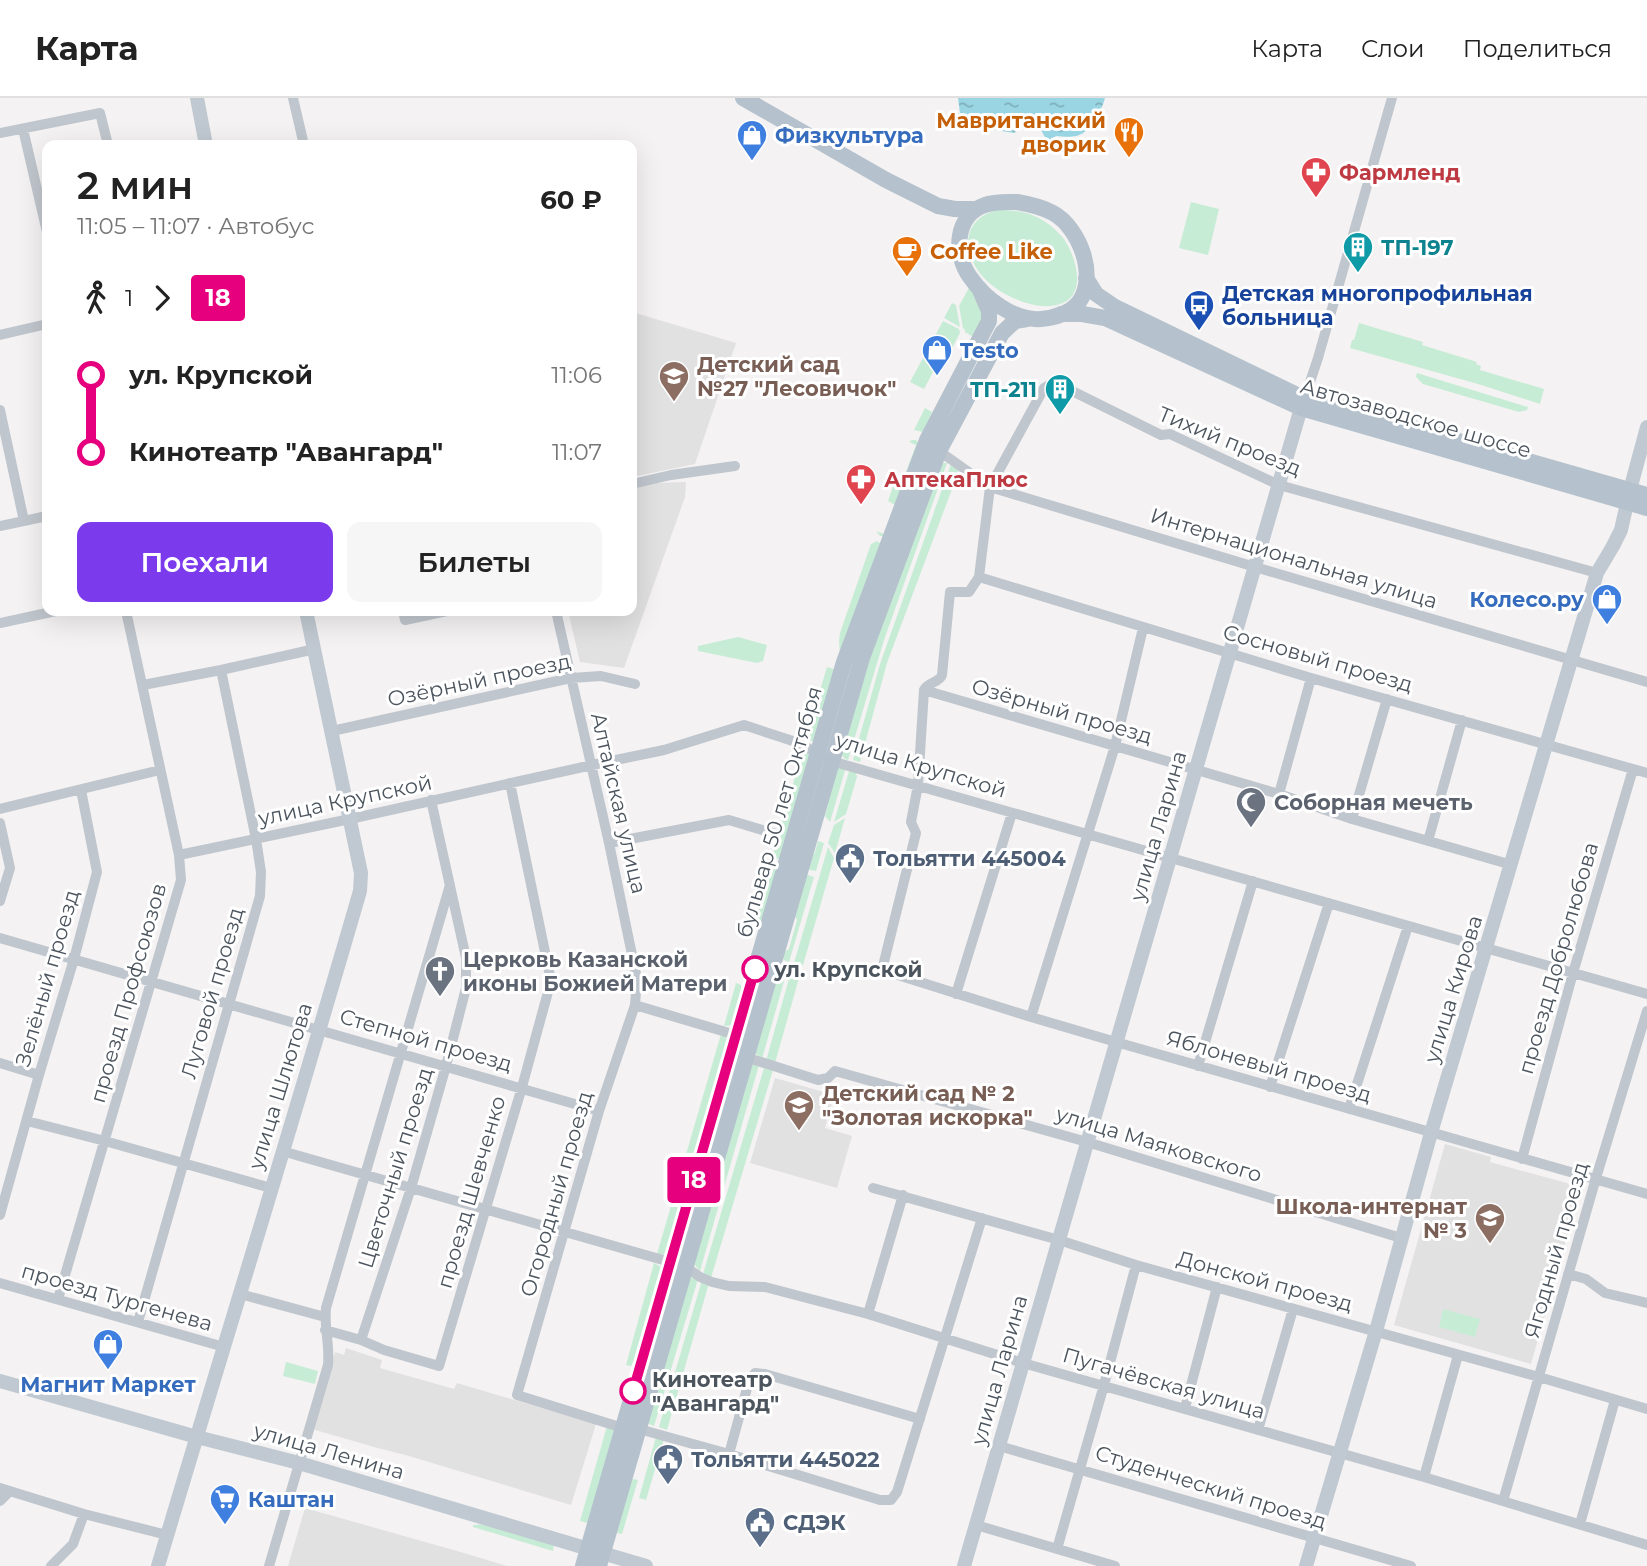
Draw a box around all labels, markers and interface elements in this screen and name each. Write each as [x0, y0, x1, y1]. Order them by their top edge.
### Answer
text: Карта [35, 28, 138, 68]
text: Карта [1251, 34, 1323, 63]
text: Слои [1361, 34, 1425, 63]
text: Поделиться [1463, 34, 1612, 63]
place label: Мавританский дворик [936, 108, 1107, 157]
restaurant icon: Мавританский дворик [1112, 115, 1146, 159]
shop icon: Физкультура [735, 118, 769, 162]
place label: Физкультура [775, 123, 924, 148]
pharmacy icon: Фармленд [1299, 155, 1333, 199]
place label: Фармленд [1339, 160, 1460, 185]
text: 2 мин [77, 162, 193, 209]
text: 60 ₽ [540, 184, 602, 216]
text: 11:05 – 11:07 · Автобус [77, 212, 315, 240]
building icon: ТП-197 [1341, 230, 1375, 274]
cafe icon: Coffee Like [890, 234, 924, 278]
place label: ТП-197 [1381, 235, 1454, 260]
place label: Coffee Like [930, 239, 1053, 264]
icon: walk [77, 279, 115, 317]
icon: forward [143, 279, 181, 317]
place label: Детская многопрофильная больница [1222, 281, 1533, 330]
text: 18 [205, 283, 231, 312]
text: 1 [125, 284, 133, 312]
bus stop icon: Детская многопрофильная больница [1182, 288, 1216, 332]
shop icon: Testo [920, 333, 954, 377]
place label: Testo [960, 338, 1019, 363]
place label: Детский сад №27 "Лесовичок" [697, 352, 896, 401]
text: ул. Крупской [129, 359, 313, 391]
school or university icon: Детский сад №27 "Лесовичок" [657, 359, 691, 403]
text: 11:06 [551, 361, 602, 389]
building icon: ТП-211 [1043, 372, 1077, 416]
street label: Автозаводское шоссе [1298, 373, 1534, 463]
place label: ТП-211 [970, 377, 1037, 402]
street label: Тихий проезд [1155, 401, 1305, 481]
text: Кинотеатр "Авангард" [129, 436, 443, 468]
text: 11:07 [552, 438, 602, 466]
pharmacy icon: АптекаПлюс [844, 462, 878, 506]
place label: АптекаПлюс [884, 467, 1028, 492]
street label: Интернациональная улица [1148, 502, 1440, 614]
button: Поехали [77, 522, 333, 602]
button: Билеты [347, 522, 602, 602]
shop icon: Колесо.ру [1590, 582, 1624, 626]
place label: Колесо.ру [1470, 587, 1584, 612]
street label: Сосновый проезд [1220, 619, 1416, 697]
street label: Озёрный проезд [385, 648, 573, 712]
street label: Озёрный проезд [969, 673, 1155, 749]
street label: бульвар 50 лет Октября [731, 684, 827, 940]
street label: Алтайская улица [586, 710, 652, 896]
street label: улица Крупской [832, 727, 1009, 803]
street label: улица Ларина [1124, 748, 1191, 905]
street label: улица Крупской [255, 769, 434, 831]
mosque icon: Cоборная мечеть [1234, 785, 1268, 829]
place label: Cоборная мечеть [1274, 790, 1473, 815]
street label: проезд Добролюбова [1513, 839, 1603, 1077]
public building icon: Тольятти 445004 [833, 841, 867, 885]
place label: Тольятти 445004 [873, 846, 1066, 871]
street label: проезд Профсоюзов [85, 880, 171, 1106]
street label: Зелёный проезд [10, 887, 84, 1069]
street label: Луговой проезд [176, 905, 248, 1081]
street label: улица Кирова [1418, 912, 1487, 1067]
place label: Церковь Казанской иконы Божией Матери [463, 947, 727, 996]
church icon: Церковь Казанской иконы Божией Матери [423, 954, 457, 998]
marker: ул. Крупской [742, 956, 768, 982]
place label: ул. Крупской [773, 957, 923, 982]
street label: улица Шлютова [242, 1000, 317, 1173]
street label: Степной проезд [337, 1003, 515, 1077]
street label: Яблоневый проезд [1164, 1025, 1374, 1107]
street label: Цветочный проезд [353, 1065, 437, 1271]
place label: Детский сад № 2 "Золотая искорка" [822, 1081, 1033, 1130]
street label: Огородный проезд [515, 1088, 597, 1300]
school or university icon: Детский сад № 2 "Золотая искорка" [782, 1088, 816, 1132]
street label: проезд Шевченко [432, 1093, 510, 1291]
street label: улица Маяковского [1052, 1100, 1265, 1187]
line badge: 18 [662, 1157, 726, 1203]
street label: Ягодный проезд [1519, 1159, 1593, 1341]
text: 18 [681, 1165, 707, 1194]
place label: Школа-интернат № 3 [1276, 1194, 1468, 1243]
school or university icon: Школа-интернат № 3 [1473, 1201, 1507, 1245]
street label: Донской проезд [1175, 1246, 1355, 1316]
street label: проезд Тургенева [19, 1258, 215, 1336]
street label: улица Ларина [965, 1292, 1032, 1449]
shop icon: Магнит Маркет [91, 1327, 125, 1371]
street label: Пугачёвская улица [1060, 1342, 1268, 1424]
place label: Кинотеатр "Авангард" [652, 1367, 779, 1416]
place label: Магнит Маркет [20, 1372, 196, 1397]
marker: Кинотеатр "Авангард" [620, 1378, 646, 1404]
street label: улица Ленина [250, 1417, 407, 1484]
street label: Студенческий проезд [1092, 1440, 1330, 1534]
public building icon: Тольятти 445022 [651, 1442, 685, 1486]
place label: Тольятти 445022 [691, 1447, 880, 1472]
supermarket icon: Каштан [208, 1482, 242, 1526]
place label: Каштан [248, 1487, 335, 1512]
public building icon: СДЭК [743, 1505, 777, 1549]
place label: СДЭК [783, 1510, 846, 1535]

